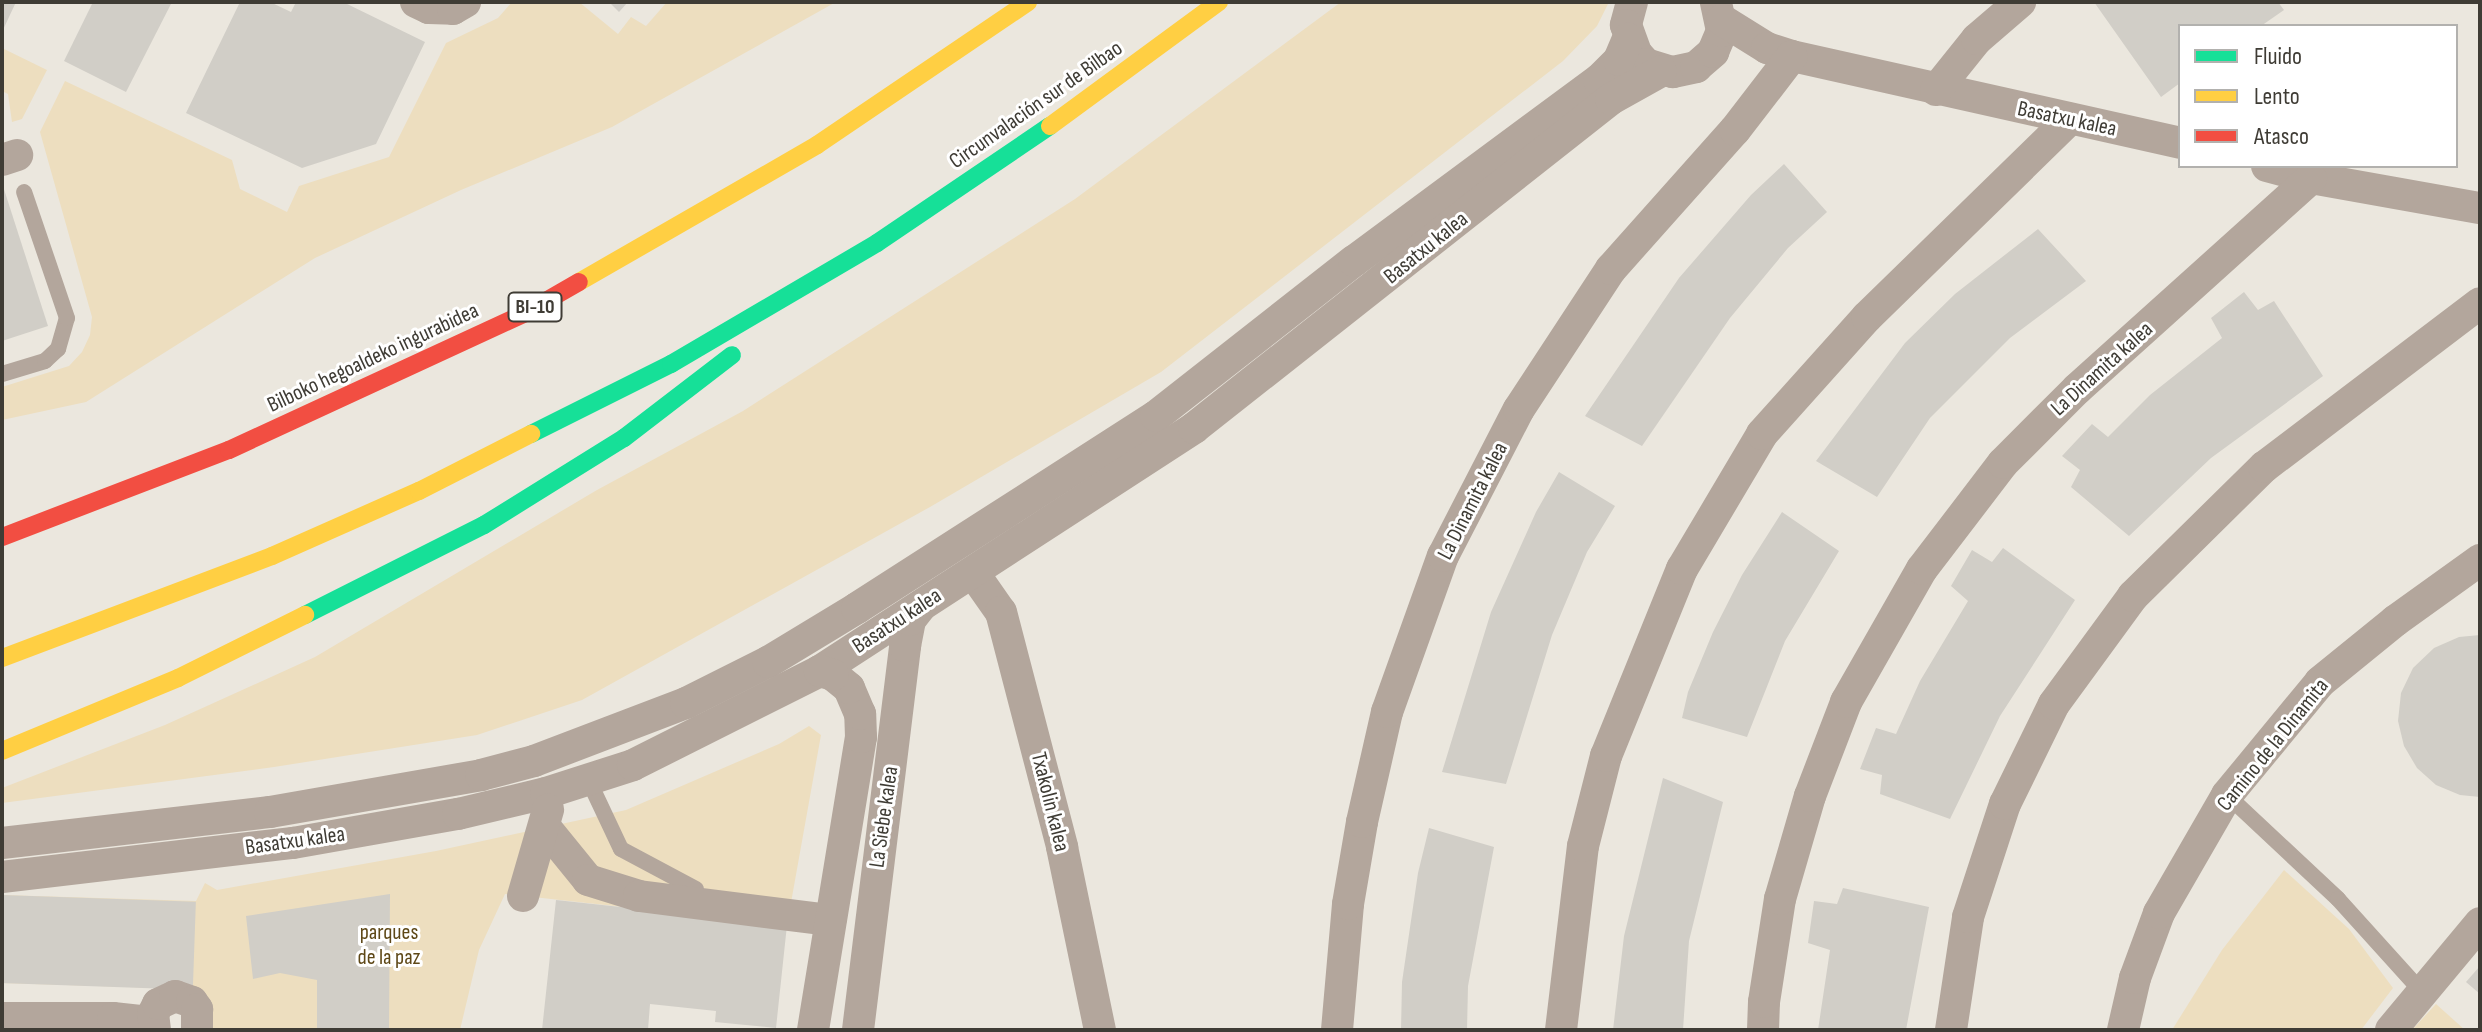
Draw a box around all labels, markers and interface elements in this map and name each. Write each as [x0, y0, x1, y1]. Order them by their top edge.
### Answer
legend [2178, 24, 2458, 168]
street label: Circunvalación sur de Bilbao [944, 35, 1128, 175]
text: Fluido [2254, 42, 2302, 71]
text: Lento [2254, 82, 2300, 111]
street label: Basatxu kalea [2015, 96, 2119, 142]
text: Atasco [2254, 122, 2309, 151]
street label: Basatxu kalea [1379, 206, 1473, 290]
road number: BI-10 [507, 291, 563, 323]
street label: Bilboko hegoaldeko ingurabidea [263, 297, 483, 419]
street label: La Dinamita kalea [2046, 316, 2158, 422]
street label: La Dinamita kalea [1432, 438, 1514, 564]
street label: Basatxu kalea [848, 583, 946, 659]
street label: Camino de la Dinamita [2212, 673, 2334, 817]
street label: Txakolin kalea [1025, 750, 1075, 854]
street label: La Siebe kalea [864, 765, 904, 869]
street label: Basatxu kalea [243, 821, 347, 861]
park label: parques de la paz [357, 919, 421, 970]

